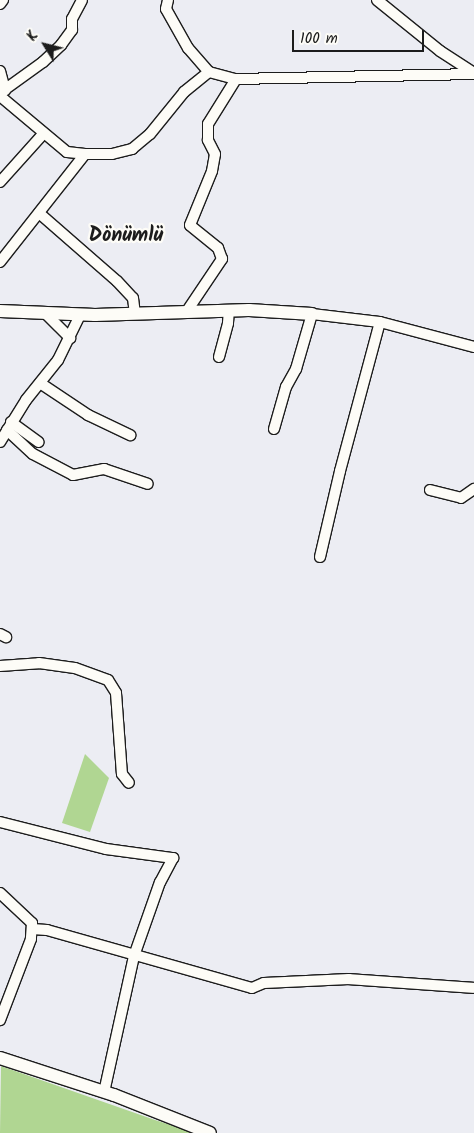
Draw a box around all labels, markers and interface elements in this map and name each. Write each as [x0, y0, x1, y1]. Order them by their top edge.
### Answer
north arrow [20, 20, 70, 70]
scale bar [294, 20, 426, 52]
text: K [21, 26, 44, 46]
text: 100 m [300, 27, 338, 51]
district label: Dönümlü [89, 224, 163, 248]

